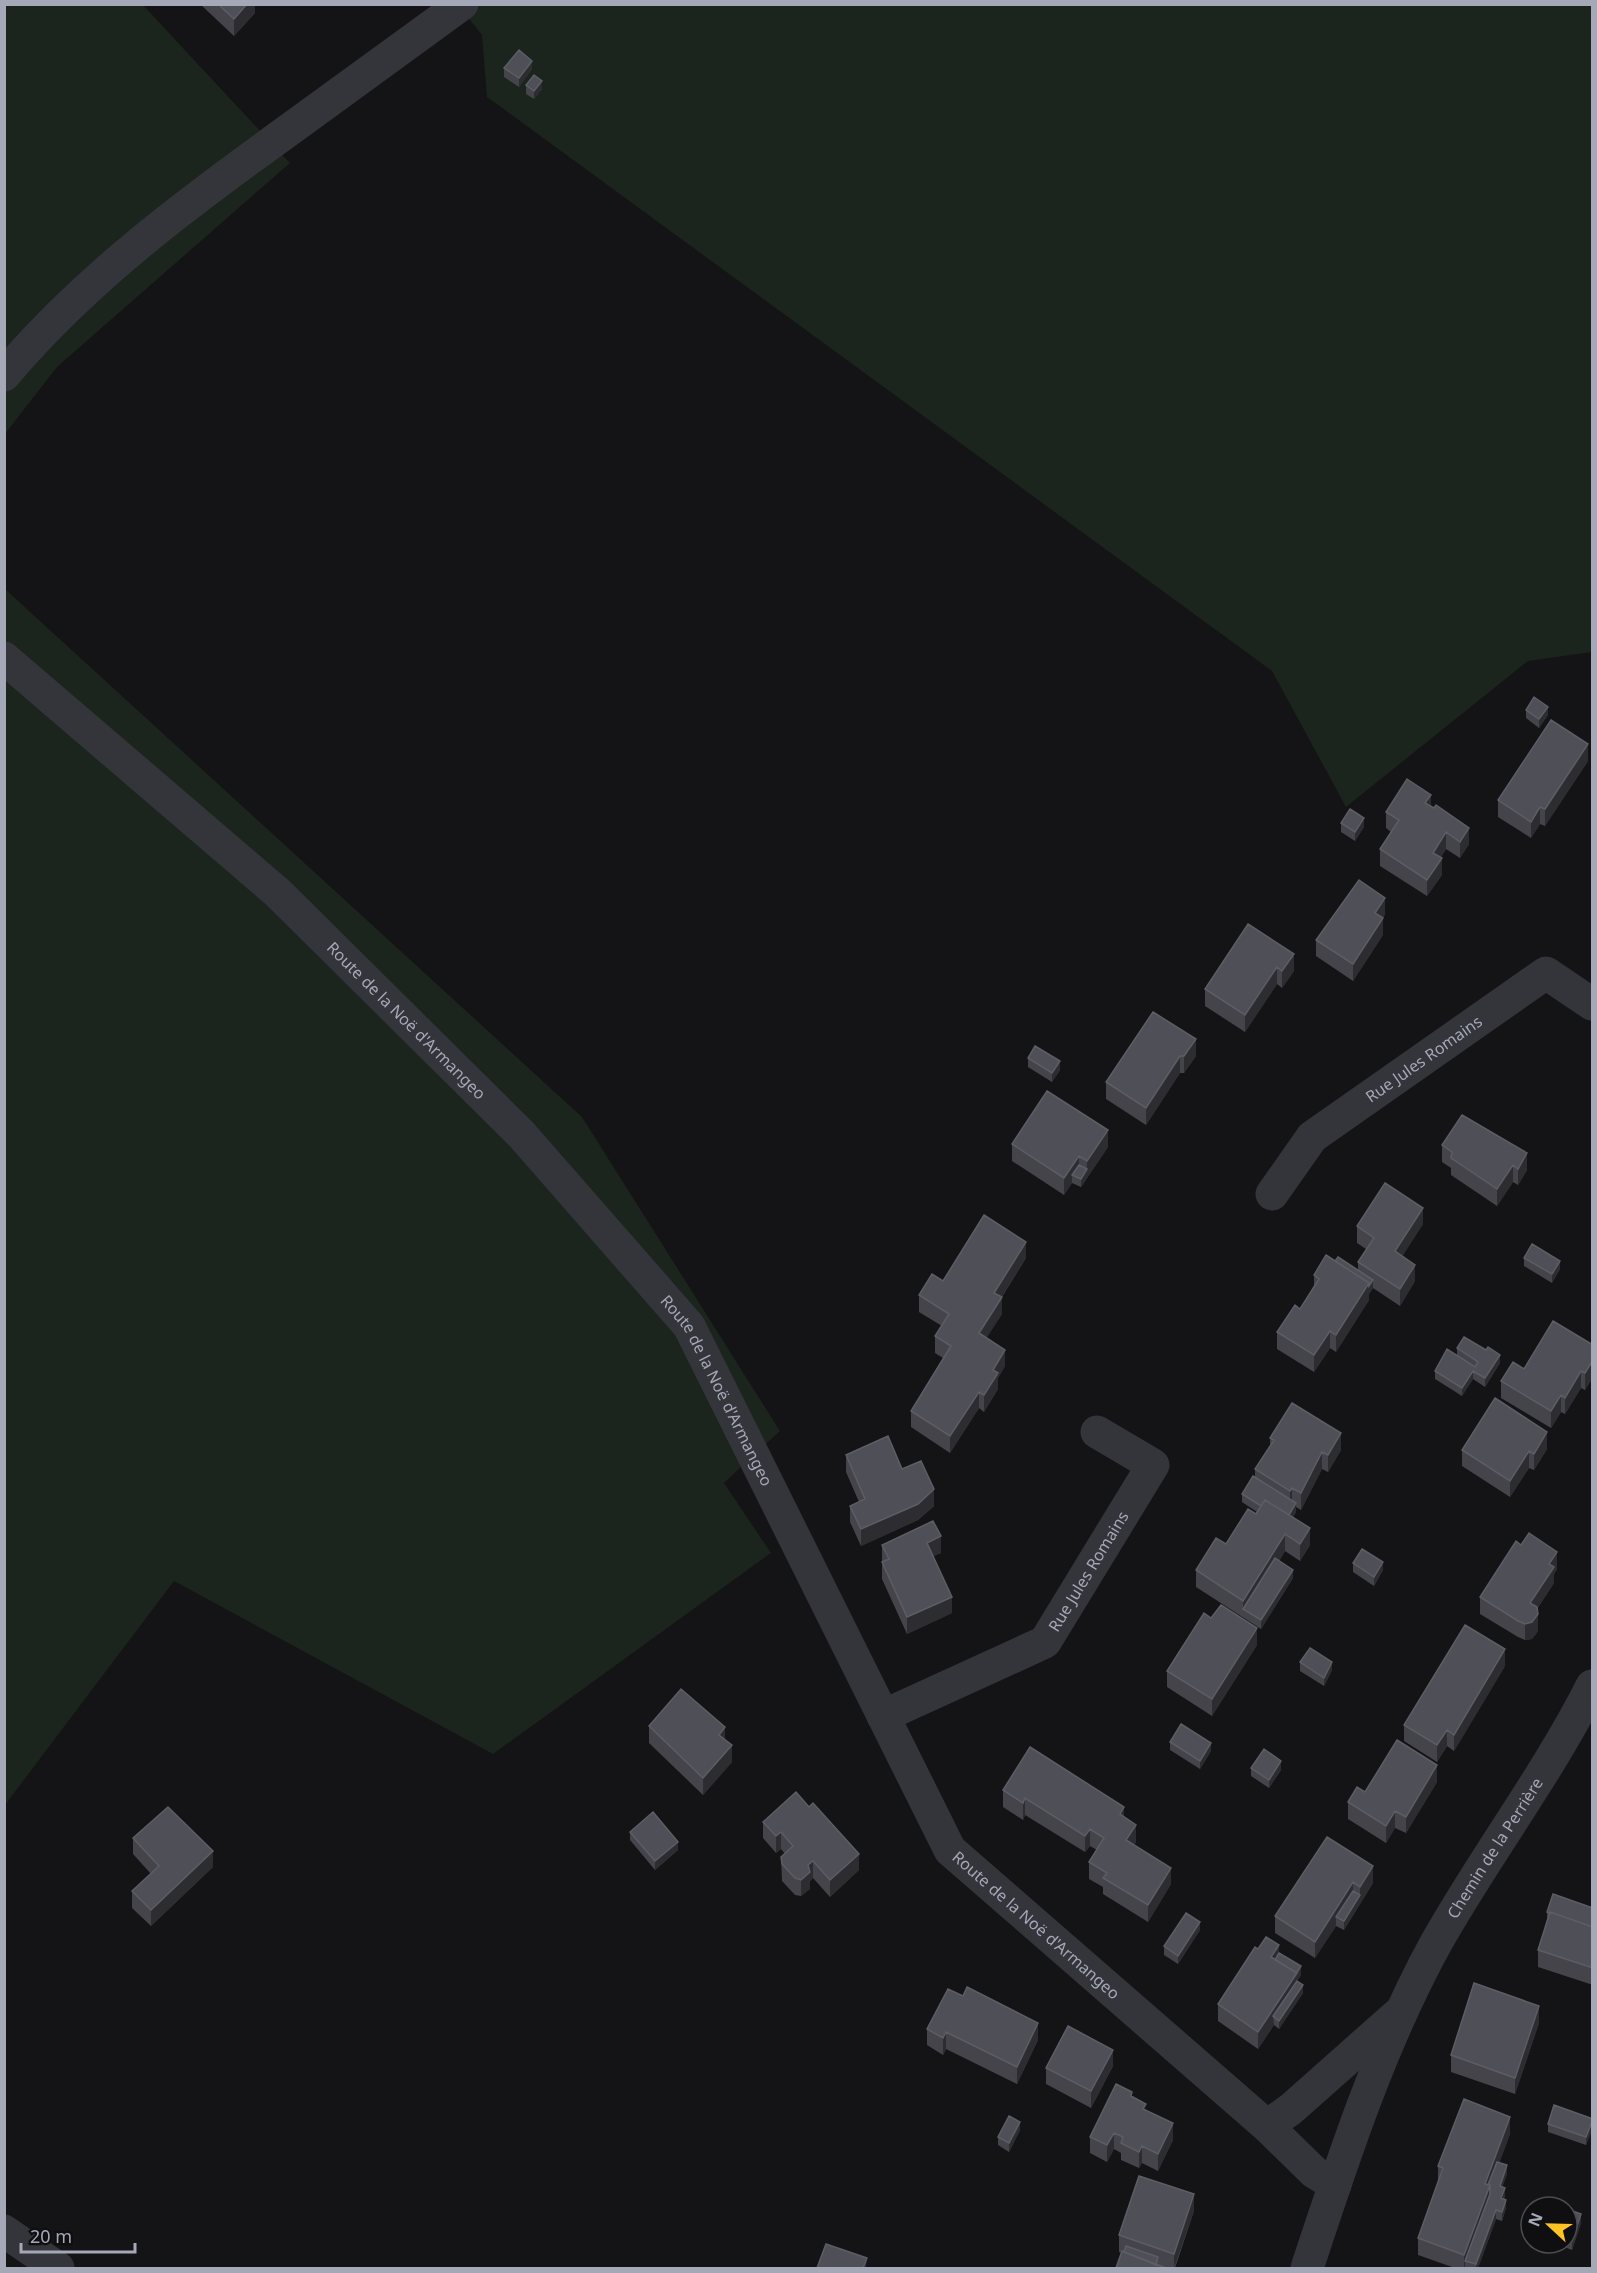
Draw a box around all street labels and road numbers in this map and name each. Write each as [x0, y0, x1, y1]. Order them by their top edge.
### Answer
street label: Route de la Noë d'Armangeo [322, 937, 491, 1104]
street label: Rue Jules Romains [1361, 1010, 1486, 1107]
street label: Route de la Noë d'Armangeo [656, 1290, 778, 1490]
street label: Rue Jules Romains [1043, 1507, 1133, 1636]
street label: Chemin de la Perrière [1442, 1773, 1548, 1922]
street label: Route de la Noë d'Armangeo [948, 1846, 1125, 2004]

